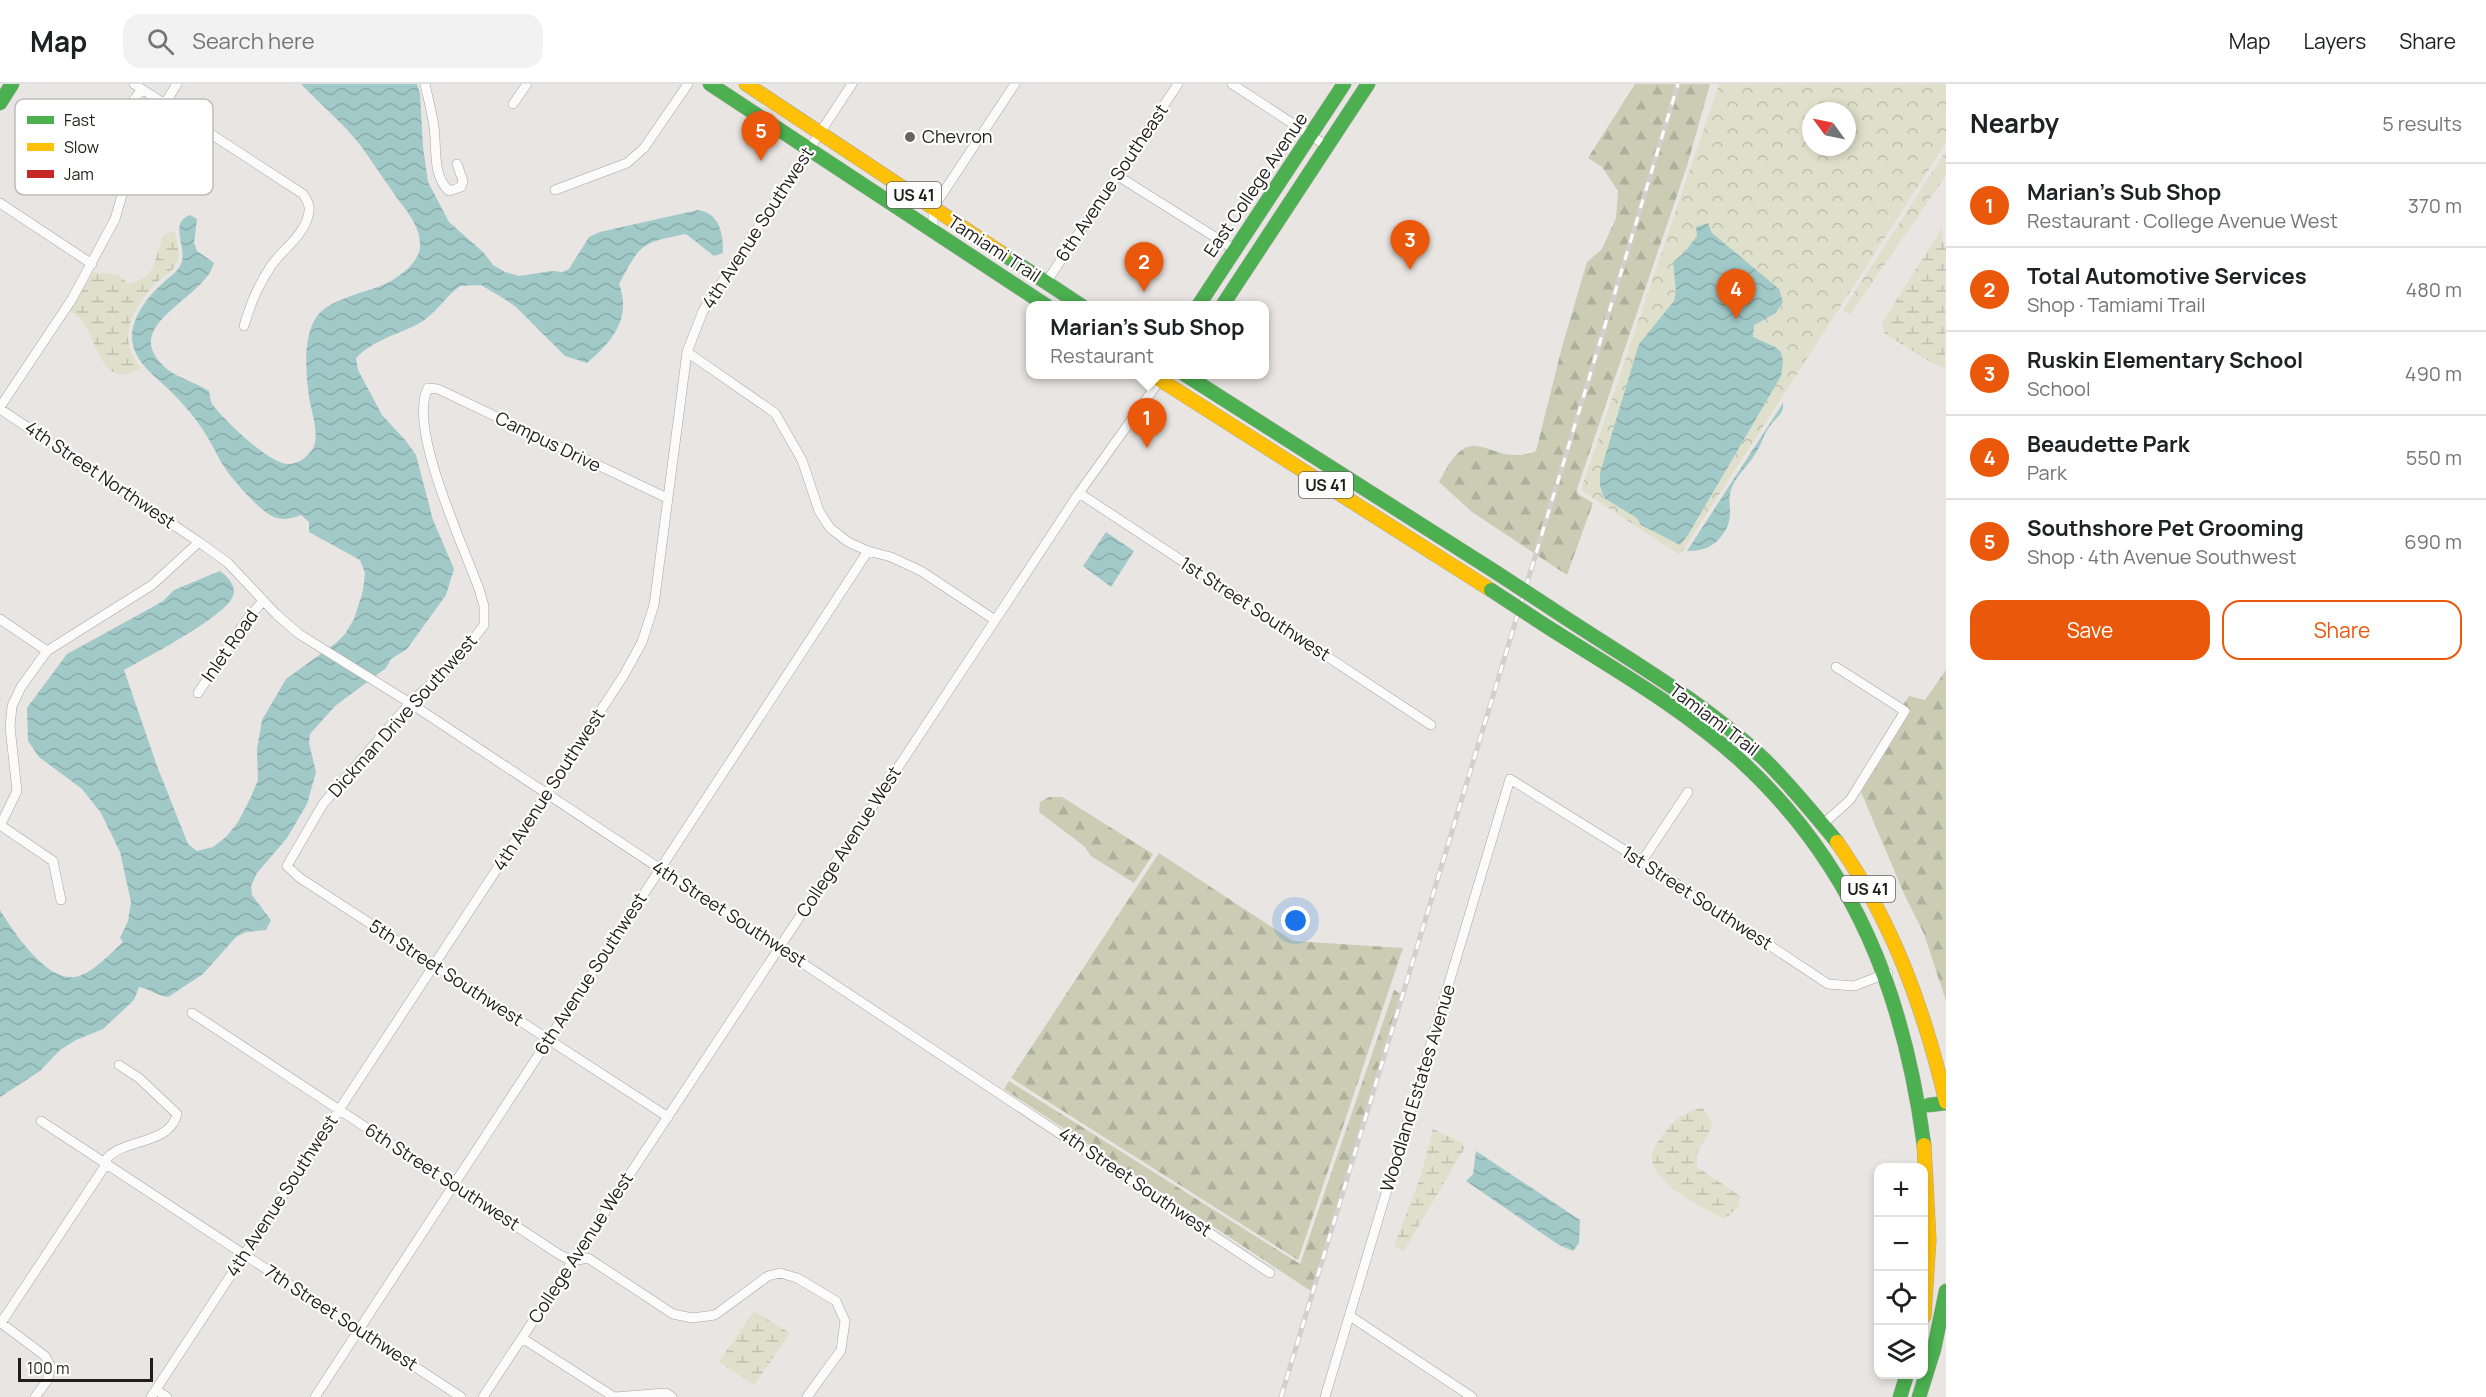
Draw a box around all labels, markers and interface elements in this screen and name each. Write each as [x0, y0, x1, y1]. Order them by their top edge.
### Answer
search box [123, 14, 543, 68]
text: Map [30, 22, 87, 60]
icon: search [144, 25, 177, 58]
text: Search here [192, 26, 315, 56]
text: Map [2229, 27, 2270, 55]
text: Layers [2303, 27, 2366, 55]
text: Share [2399, 27, 2456, 55]
legend [15, 99, 213, 195]
street label: 6th Avenue Southeast [1049, 99, 1173, 266]
north arrow [1802, 102, 1856, 156]
text: Nearby [1970, 105, 2059, 141]
street label: East College Avenue [1198, 108, 1312, 261]
text: Fast [64, 109, 95, 131]
text: 5 results [2382, 110, 2462, 137]
pin: 5 [742, 112, 780, 161]
place label: Chevron [922, 124, 993, 148]
marker: Chevron [903, 130, 917, 144]
text: Slow [64, 136, 99, 158]
street label: 4th Avenue Southwest [696, 142, 819, 313]
text: Jam [64, 163, 94, 185]
text: Marian's Sub Shop [2027, 177, 2221, 207]
road number: US 41 [887, 182, 941, 208]
text: 1 [1985, 192, 1994, 219]
text: 370 m [2408, 192, 2462, 219]
text: Restaurant · College Avenue West [2027, 207, 2338, 234]
street label: Tamiami Trail [943, 209, 1046, 287]
pin: 3 [1390, 220, 1430, 270]
pin: 2 [1124, 242, 1164, 292]
text: Total Automotive Services [2027, 261, 2307, 291]
pin: 4 [1716, 270, 1756, 319]
text: 2 [1984, 276, 1995, 303]
text: 480 m [2405, 276, 2462, 303]
text: Shop · Tamiami Trail [2027, 291, 2206, 318]
popup [1026, 301, 1269, 379]
text: Marian's Sub Shop [1050, 312, 1245, 342]
text: Restaurant [1050, 342, 1154, 369]
text: Ruskin Elementary School [2027, 345, 2303, 375]
text: 3 [1984, 360, 1995, 387]
text: 490 m [2405, 360, 2462, 387]
text: School [2027, 375, 2091, 402]
pin: 1 [1128, 398, 1166, 448]
street label: Campus Drive [492, 405, 605, 477]
street label: 4th Street Northwest [21, 415, 180, 533]
text: Beaudette Park [2027, 429, 2190, 459]
text: 4 [1983, 444, 1996, 471]
text: 550 m [2406, 444, 2462, 471]
text: Park [2027, 459, 2067, 486]
road number: US 41 [1299, 472, 1353, 498]
text: Southshore Pet Grooming [2027, 513, 2304, 543]
text: 5 [1984, 528, 1995, 555]
text: 690 m [2404, 528, 2462, 555]
text: Shop · 4th Avenue Southwest [2027, 543, 2297, 570]
street label: 1st Street Southwest [1176, 551, 1335, 666]
button: Save [1970, 600, 2210, 660]
button: Share [2222, 600, 2462, 660]
street label: Inlet Road [196, 605, 263, 686]
street label: Dickman Drive Southwest [323, 629, 482, 802]
street label: Tamiami Trail [1665, 678, 1764, 761]
street label: 4th Avenue Southwest [487, 704, 610, 875]
street label: College Avenue West [790, 761, 906, 922]
street label: 1st Street Southwest [1618, 840, 1777, 955]
street label: 4th Street Southwest [648, 854, 811, 972]
road number: US 41 [1841, 876, 1895, 902]
street label: 6th Avenue Southwest [529, 888, 652, 1059]
your location [1281, 906, 1310, 935]
street label: 5th Street Southwest [365, 913, 528, 1031]
street label: Woodland Estates Avenue [1374, 981, 1460, 1194]
street label: 4th Avenue Southwest [220, 1110, 343, 1281]
street label: 6th Street Southwest [360, 1117, 525, 1235]
street label: 4th Street Southwest [1054, 1121, 1217, 1241]
map controls [1874, 1163, 1928, 1379]
button: + [1874, 1163, 1928, 1217]
street label: College Avenue West [522, 1167, 638, 1328]
button: − [1874, 1217, 1928, 1271]
street label: 7th Street Southwest [260, 1259, 423, 1376]
button: locate [1874, 1271, 1928, 1325]
button: layers [1874, 1325, 1928, 1379]
scale bar [18, 1355, 153, 1382]
text: 100 m [27, 1357, 70, 1379]

